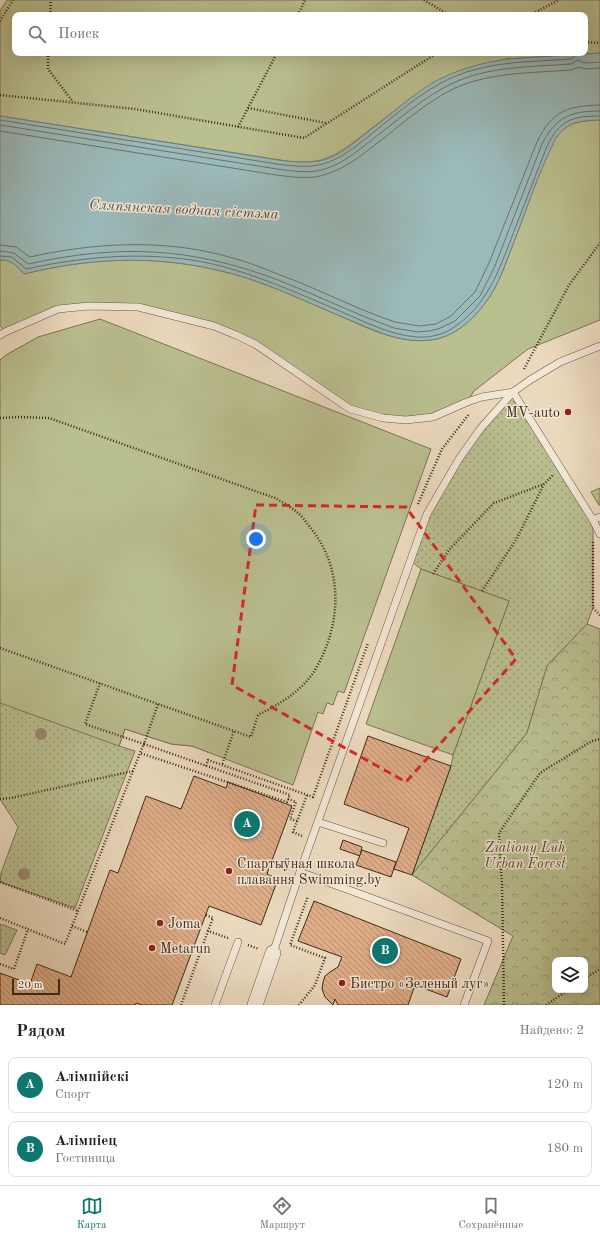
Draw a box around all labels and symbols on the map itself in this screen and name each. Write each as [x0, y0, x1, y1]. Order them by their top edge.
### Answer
water label: Сляпянская водная сістэма [89, 198, 279, 223]
place label: MV-auto [506, 406, 560, 420]
marker: MV-auto [563, 407, 573, 417]
your location [246, 529, 266, 549]
pin: A [234, 809, 260, 839]
park label: Zialiony Luh Urban Forest [484, 841, 566, 871]
place label: Спартыўная школа плавання Swimming.by [237, 857, 382, 887]
marker: Спартыўная школа плавання Swimming.by [224, 866, 234, 876]
place label: Joma [168, 917, 201, 931]
marker: Joma [155, 918, 165, 928]
pin: B [372, 936, 398, 966]
place label: Metarun [160, 942, 211, 956]
marker: Metarun [147, 943, 157, 953]
scale bar [12, 977, 60, 996]
place label: Бистро «Зеленый луг» [350, 977, 489, 991]
marker: Бистро «Зеленый луг» [337, 978, 347, 988]

